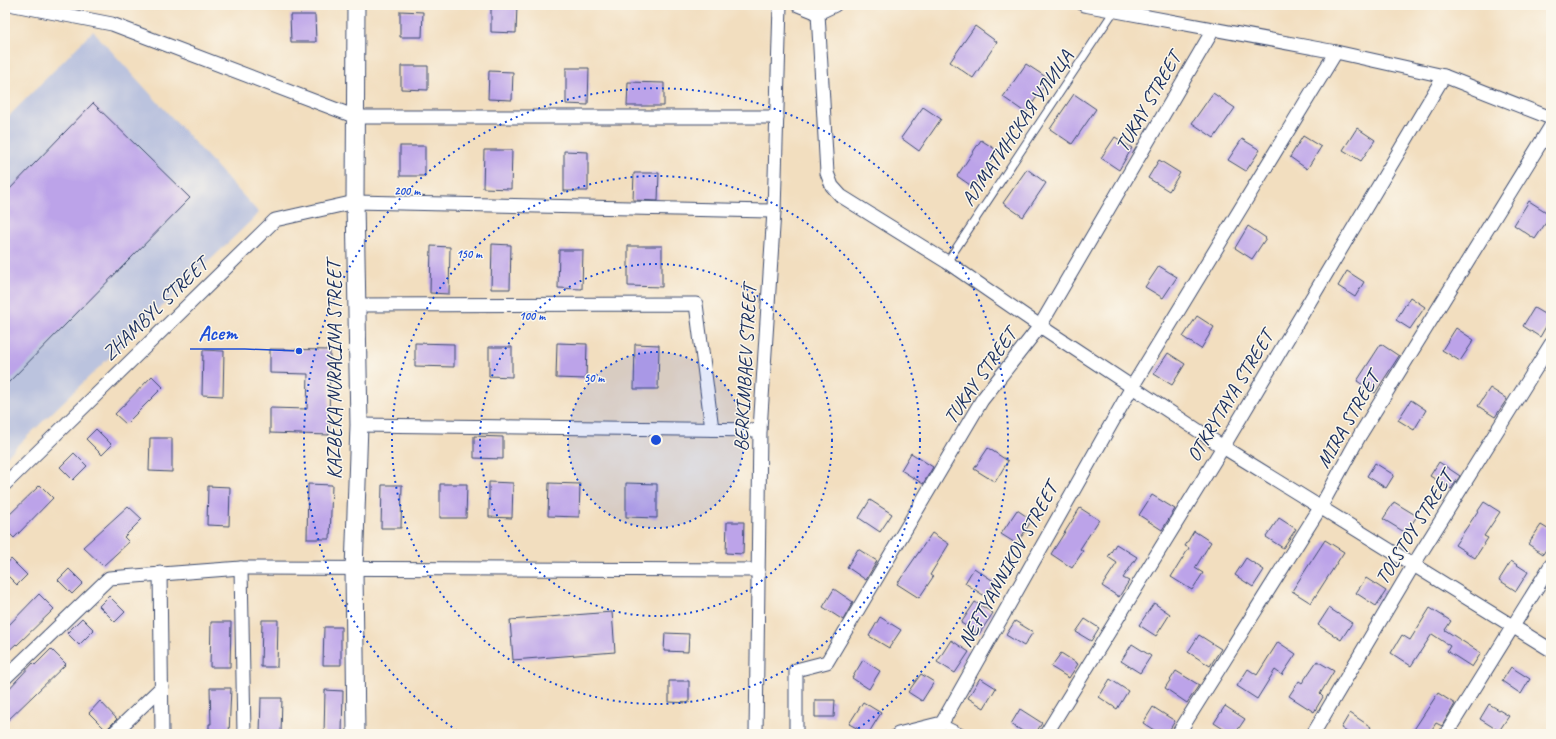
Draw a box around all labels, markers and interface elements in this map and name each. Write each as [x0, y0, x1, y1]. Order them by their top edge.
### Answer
street label: TUKAY STREET [1109, 44, 1188, 156]
street label: АЛМАТИНСКАЯ УЛИЦА [956, 45, 1079, 211]
text: 200 m [394, 183, 421, 199]
text: 150 m [456, 246, 483, 262]
street label: ZHAMBYL STREET [97, 250, 216, 366]
street label: KAZBEKA NURALINA STREET [322, 256, 347, 479]
street label: BERKIMBAEV STREET [728, 280, 762, 452]
text: 100 m [519, 308, 546, 324]
callout: Асет [190, 316, 245, 349]
text: Асет [198, 320, 239, 346]
street label: TUKAY STREET [938, 320, 1024, 429]
street label: OTKRYTAYA STREET [1181, 323, 1281, 466]
street label: MIRA STREET [1311, 364, 1388, 472]
text: 50 m [584, 370, 605, 386]
centre of rings [649, 433, 663, 447]
street label: TOLSTOY STREET [1369, 463, 1461, 589]
street label: NEFTYANNIKOV STREET [953, 474, 1066, 651]

